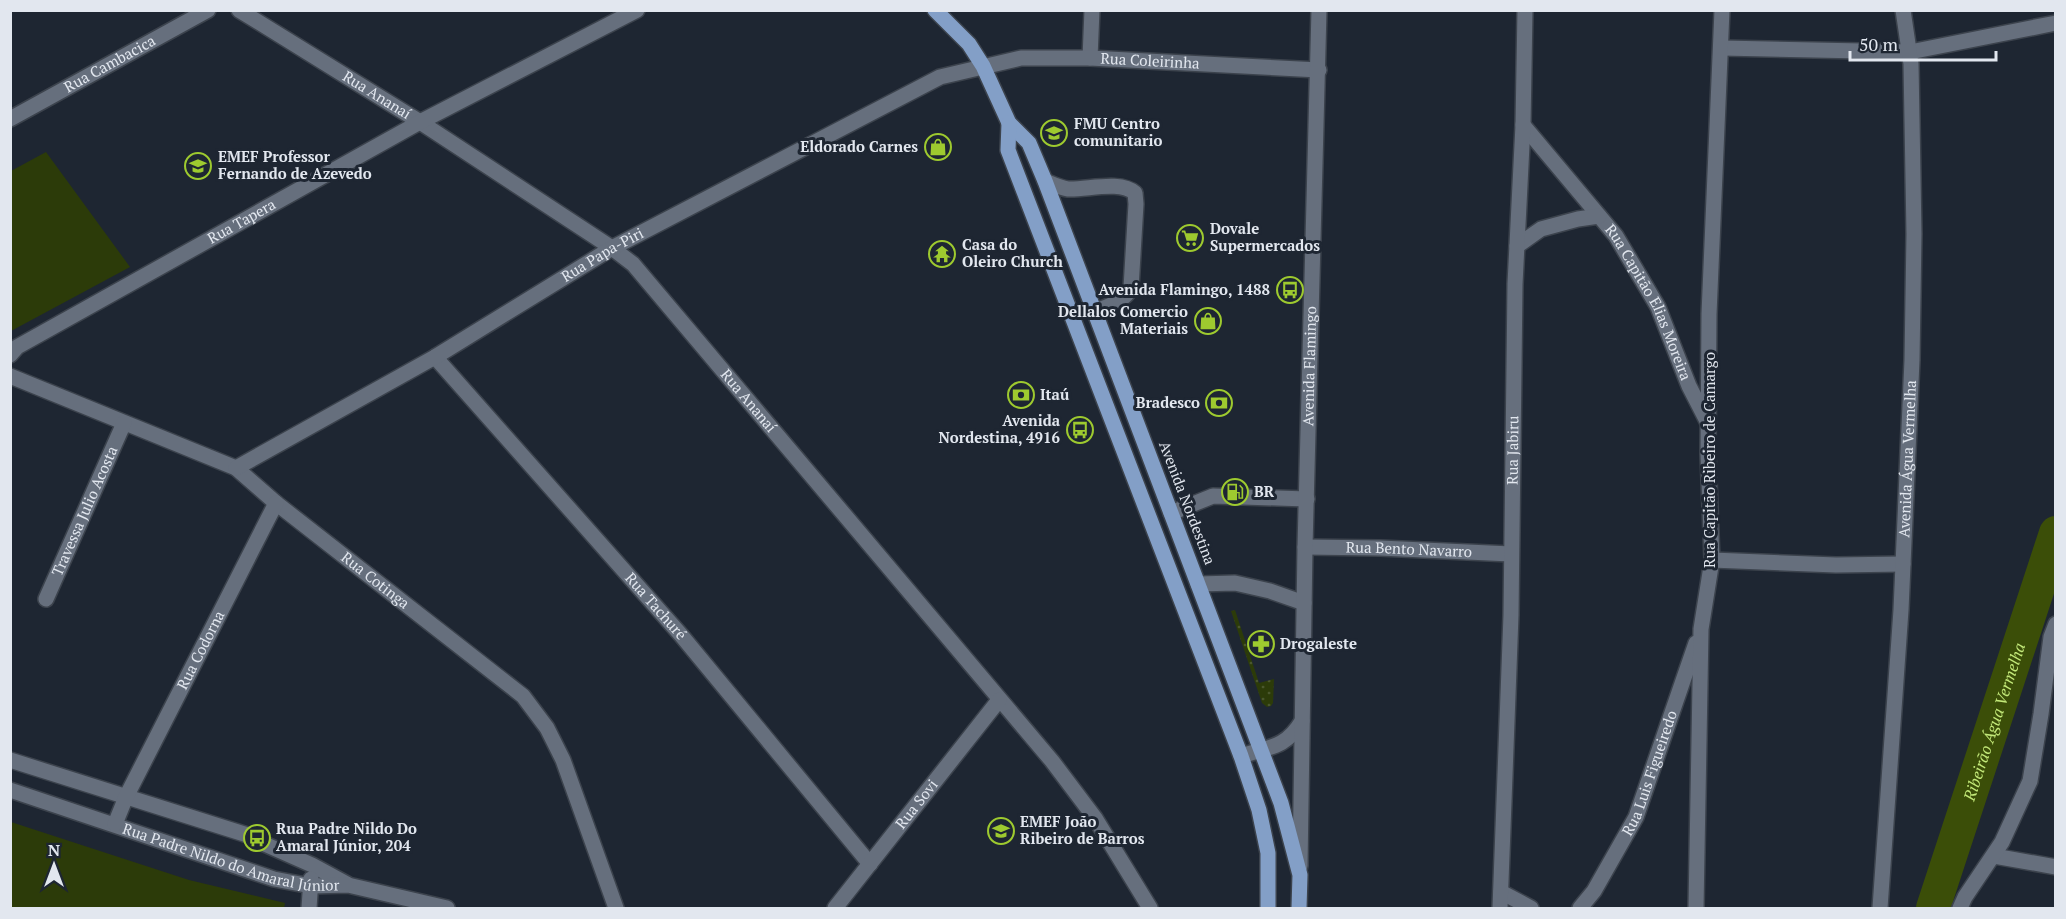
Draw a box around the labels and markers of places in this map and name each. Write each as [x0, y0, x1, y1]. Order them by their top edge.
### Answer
place label: FMU Centro comunitario [1074, 113, 1163, 150]
school or university icon: FMU Centro comunitario [1039, 118, 1069, 148]
shop icon: Eldorado Carnes [923, 132, 953, 162]
place label: Eldorado Carnes [800, 136, 918, 156]
place label: EMEF Professor Fernando de Azevedo [218, 146, 372, 183]
school or university icon: EMEF Professor Fernando de Azevedo [183, 151, 213, 181]
place label: Dovale Supermercados [1210, 218, 1320, 255]
supermarket icon: Dovale Supermercados [1175, 223, 1205, 253]
place label: Casa do Oleiro Church [962, 234, 1063, 271]
temple icon: Casa do Oleiro Church [927, 239, 957, 269]
bus stop icon: Avenida Flamingo, 1488 [1275, 275, 1305, 305]
place label: Avenida Flamingo, 1488 [1098, 279, 1270, 299]
place label: Dellalos Comercio Materiais [1058, 301, 1188, 338]
shop icon: Dellalos Comercio Materiais [1193, 306, 1223, 336]
bank icon: Itaú [1006, 380, 1036, 410]
place label: Itaú [1040, 384, 1070, 404]
bank icon: Bradesco [1204, 388, 1234, 418]
place label: Bradesco [1136, 392, 1200, 412]
place label: Avenida Nordestina, 4916 [938, 410, 1061, 447]
bus stop icon: Avenida Nordestina, 4916 [1065, 415, 1095, 445]
fuel station icon: BR [1220, 477, 1250, 507]
place label: BR [1254, 481, 1275, 501]
pharmacy icon: Drogaleste [1246, 629, 1276, 659]
place label: Drogaleste [1280, 633, 1357, 653]
place label: EMEF João Ribeiro de Barros [1020, 811, 1145, 848]
school or university icon: EMEF João Ribeiro de Barros [986, 816, 1016, 846]
place label: Rua Padre Nildo Do Amaral Júnior, 204 [276, 818, 417, 855]
bus stop icon: Rua Padre Nildo Do Amaral Júnior, 204 [242, 823, 272, 853]

